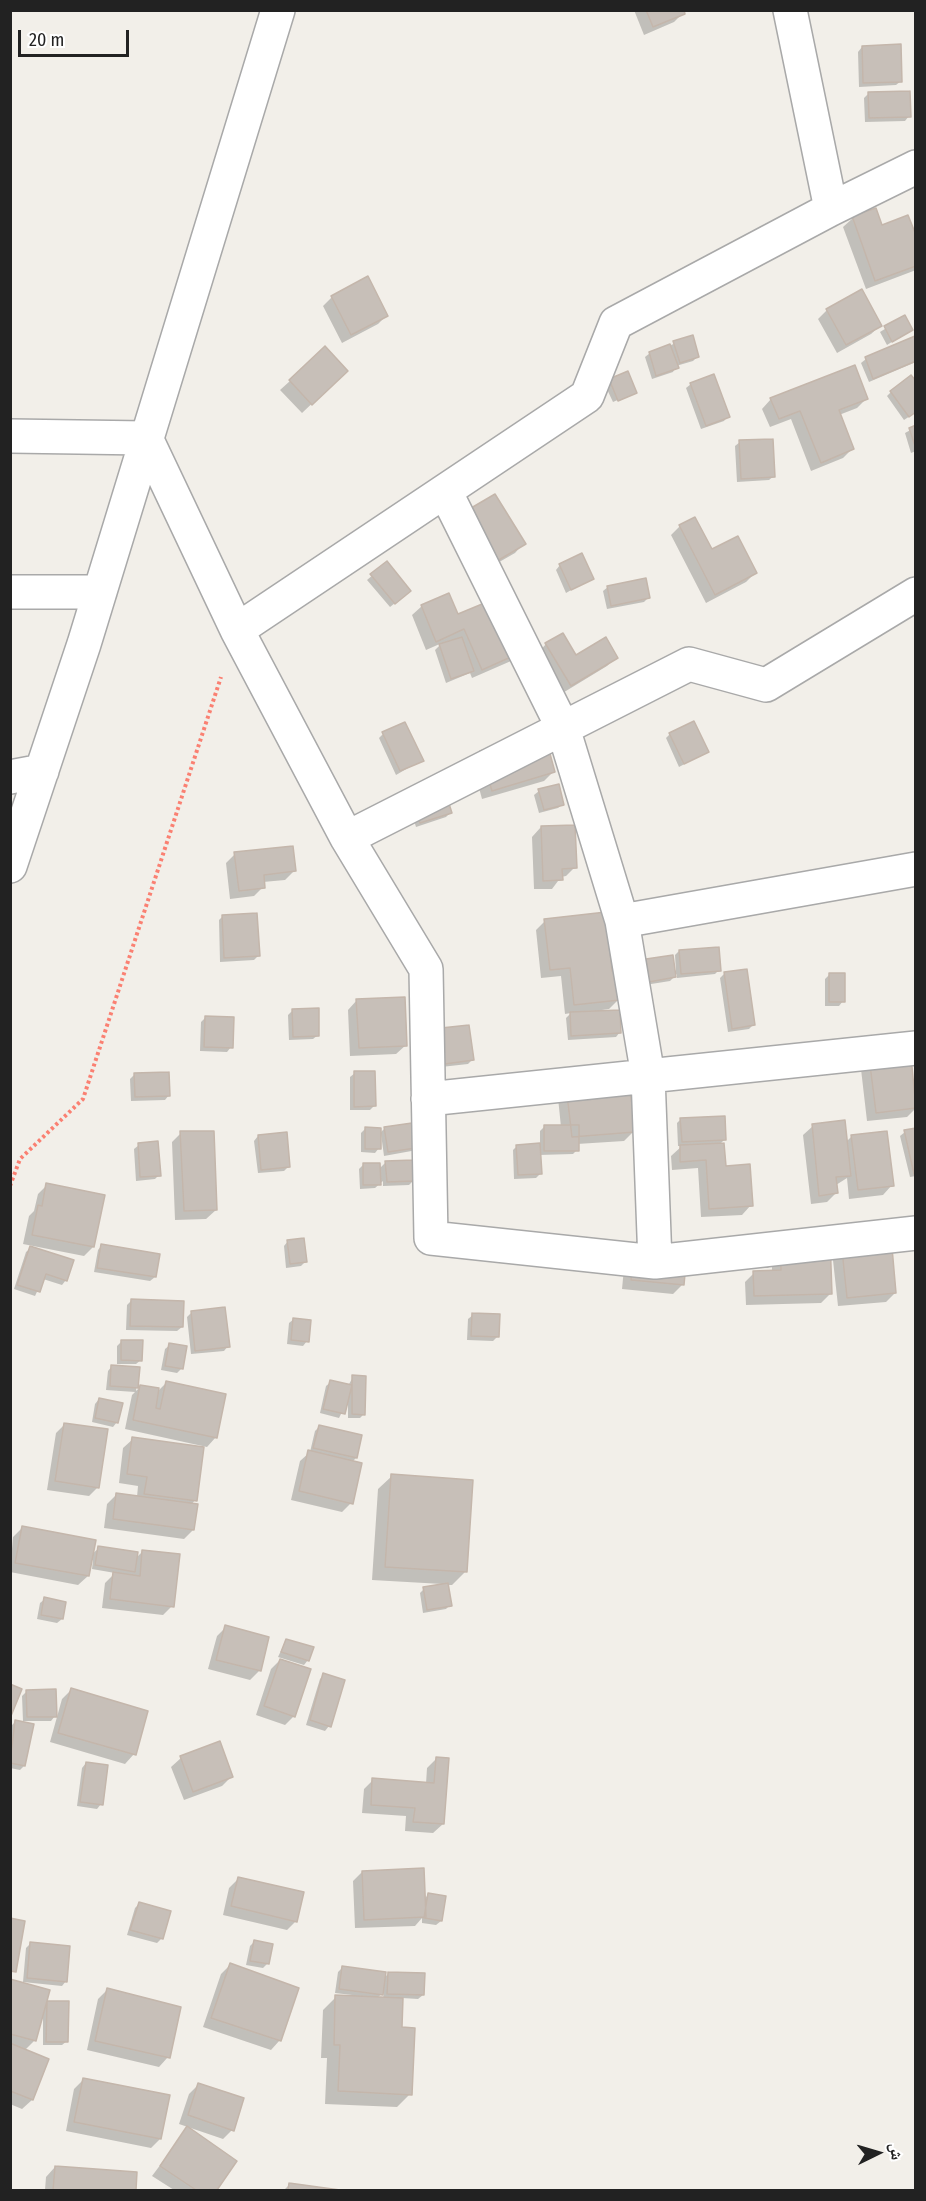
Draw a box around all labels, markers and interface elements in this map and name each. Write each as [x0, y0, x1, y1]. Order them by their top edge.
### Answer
scale bar [21, 18, 132, 56]
text: 20 m [29, 29, 64, 51]
north arrow [848, 2123, 908, 2183]
text: ش [886, 2142, 907, 2161]

